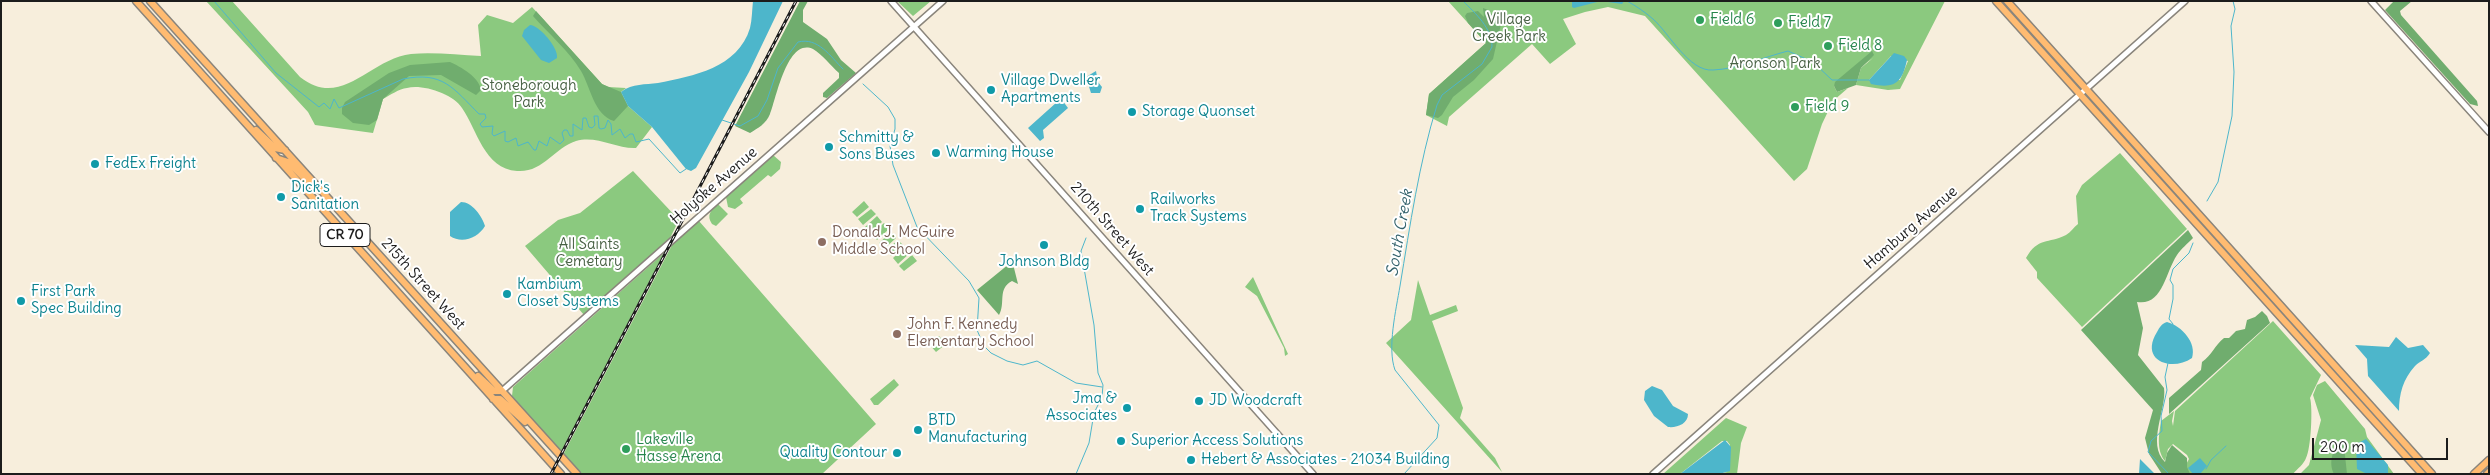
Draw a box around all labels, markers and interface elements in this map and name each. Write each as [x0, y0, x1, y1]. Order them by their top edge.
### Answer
park label: Village Creek Park [1472, 11, 1546, 46]
place label: Field 6 [1710, 11, 1754, 29]
marker: Field 6 [1694, 14, 1706, 26]
place label: Field 7 [1788, 14, 1831, 32]
marker: Field 7 [1772, 17, 1784, 29]
place label: Field 8 [1838, 37, 1882, 55]
marker: Field 8 [1822, 40, 1834, 52]
park label: Aronson Park [1729, 55, 1821, 73]
place label: Village Dweller Apartments [1001, 72, 1100, 107]
park label: Stoneborough Park [481, 77, 577, 112]
marker: Village Dweller Apartments [985, 84, 997, 96]
place label: Field 9 [1805, 98, 1849, 116]
marker: Field 9 [1789, 101, 1801, 113]
place label: Storage Quonset [1142, 103, 1255, 121]
marker: Storage Quonset [1126, 106, 1138, 118]
place label: Schmitty & Sons Buses [839, 129, 915, 164]
marker: Schmitty & Sons Buses [823, 141, 835, 153]
street label: Holyoke Avenue [667, 143, 761, 229]
place label: Warming House [946, 144, 1054, 162]
marker: Warming House [930, 147, 942, 159]
place label: FedEx Freight [105, 155, 196, 173]
marker: FedEx Freight [89, 158, 101, 170]
place label: Dick's Sanitation [291, 179, 359, 214]
street label: 210th Street West [1067, 179, 1157, 279]
street label: Hamburg Avenue [1861, 183, 1961, 273]
water label: South Creek [1383, 188, 1417, 278]
marker: Dick's Sanitation [275, 191, 287, 203]
place label: Railworks Track Systems [1150, 191, 1247, 226]
marker: Railworks Track Systems [1134, 203, 1146, 215]
road number: CR 70 [320, 224, 370, 246]
place label: Donald J. McGuire Middle School [832, 224, 955, 259]
street label: 215th Street West [377, 235, 469, 333]
park label: All Saints Cemetary [555, 236, 623, 271]
marker: Donald J. McGuire Middle School [816, 236, 828, 248]
marker: Johnson Bldg [1038, 239, 1050, 251]
place label: Johnson Bldg [998, 253, 1090, 271]
place label: Kambium Closet Systems [517, 276, 619, 311]
place label: First Park Spec Building [31, 283, 122, 318]
marker: Kambium Closet Systems [501, 288, 513, 300]
marker: First Park Spec Building [15, 295, 27, 307]
place label: John F. Kennedy Elementary School [907, 316, 1034, 351]
marker: John F. Kennedy Elementary School [891, 328, 903, 340]
place label: Jma & Associates [1046, 390, 1117, 425]
place label: JD Woodcraft [1209, 392, 1302, 410]
marker: JD Woodcraft [1193, 395, 1205, 407]
marker: Jma & Associates [1121, 402, 1133, 414]
place label: BTD Manufacturing [928, 412, 1027, 447]
marker: BTD Manufacturing [912, 424, 924, 436]
scale bar [2315, 428, 2451, 460]
place label: Lakeville Hasse Arena [636, 431, 721, 466]
place label: Superior Access Solutions [1131, 432, 1303, 450]
marker: Superior Access Solutions [1115, 435, 1127, 447]
text: 200 m [2320, 437, 2365, 456]
marker: Lakeville Hasse Arena [620, 443, 632, 455]
place label: Quality Contour [779, 444, 887, 462]
marker: Quality Contour [891, 447, 903, 459]
place label: Hebert & Associates - 21034 Building [1201, 451, 1450, 469]
marker: Hebert & Associates - 21034 Building [1185, 454, 1197, 466]

